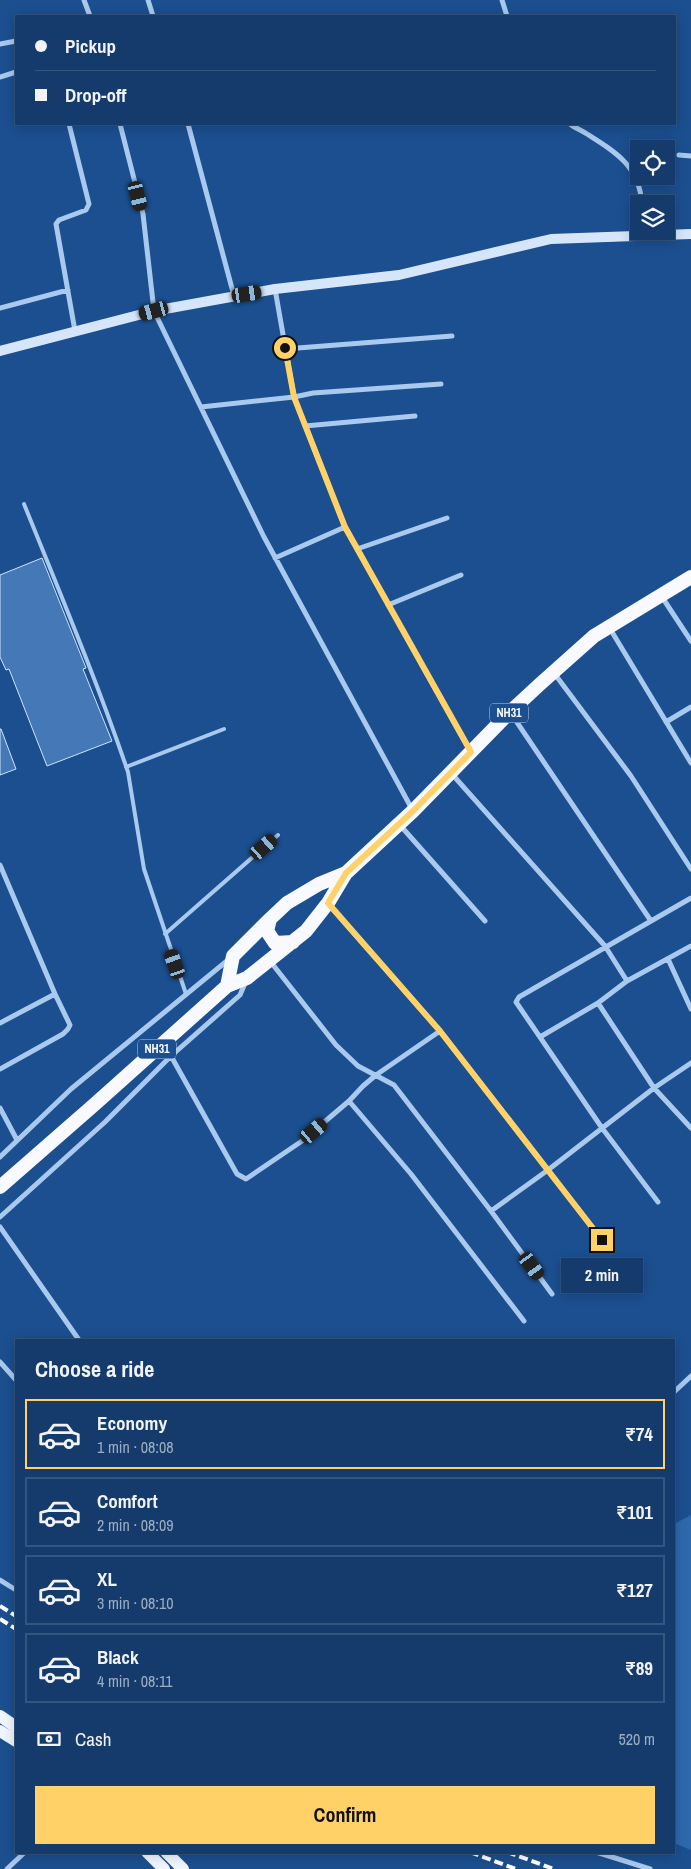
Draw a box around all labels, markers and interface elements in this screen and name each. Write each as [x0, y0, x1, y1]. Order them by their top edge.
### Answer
text: Pickup [65, 33, 116, 59]
text: Drop-off [65, 82, 126, 108]
map controls [630, 140, 675, 240]
button: locate [630, 140, 675, 185]
car [127, 180, 148, 212]
button: layers [630, 195, 675, 240]
car [231, 284, 262, 304]
car [137, 300, 170, 322]
route start [274, 337, 296, 359]
road number: NH31 [490, 704, 528, 722]
car [247, 831, 280, 863]
car [163, 947, 186, 981]
road number: NH31 [138, 1040, 176, 1058]
car [297, 1116, 330, 1146]
route end [591, 1229, 613, 1251]
car [517, 1249, 546, 1283]
callout: 2 min [561, 1258, 643, 1292]
text: 2 min [585, 1264, 619, 1286]
text: Choose a ride [35, 1354, 154, 1384]
text: Economy [97, 1410, 167, 1436]
icon: car [37, 1412, 82, 1457]
text: ₹74 [625, 1421, 653, 1447]
text: 1 min · 08:08 [97, 1436, 174, 1458]
text: Comfort [97, 1488, 158, 1514]
icon: car [37, 1490, 82, 1535]
text: ₹101 [616, 1499, 653, 1525]
text: 2 min · 08:09 [97, 1514, 174, 1536]
text: XL [97, 1566, 117, 1592]
icon: car [37, 1568, 82, 1613]
text: ₹127 [616, 1577, 653, 1603]
text: 3 min · 08:10 [97, 1592, 174, 1614]
text: Black [97, 1644, 139, 1670]
icon: car [37, 1646, 82, 1691]
text: ₹89 [625, 1655, 653, 1681]
text: 4 min · 08:11 [97, 1670, 173, 1692]
icon: cash [35, 1725, 63, 1753]
text: Cash [75, 1726, 111, 1752]
text: 520 m [619, 1728, 655, 1750]
button: Confirm [35, 1786, 655, 1844]

